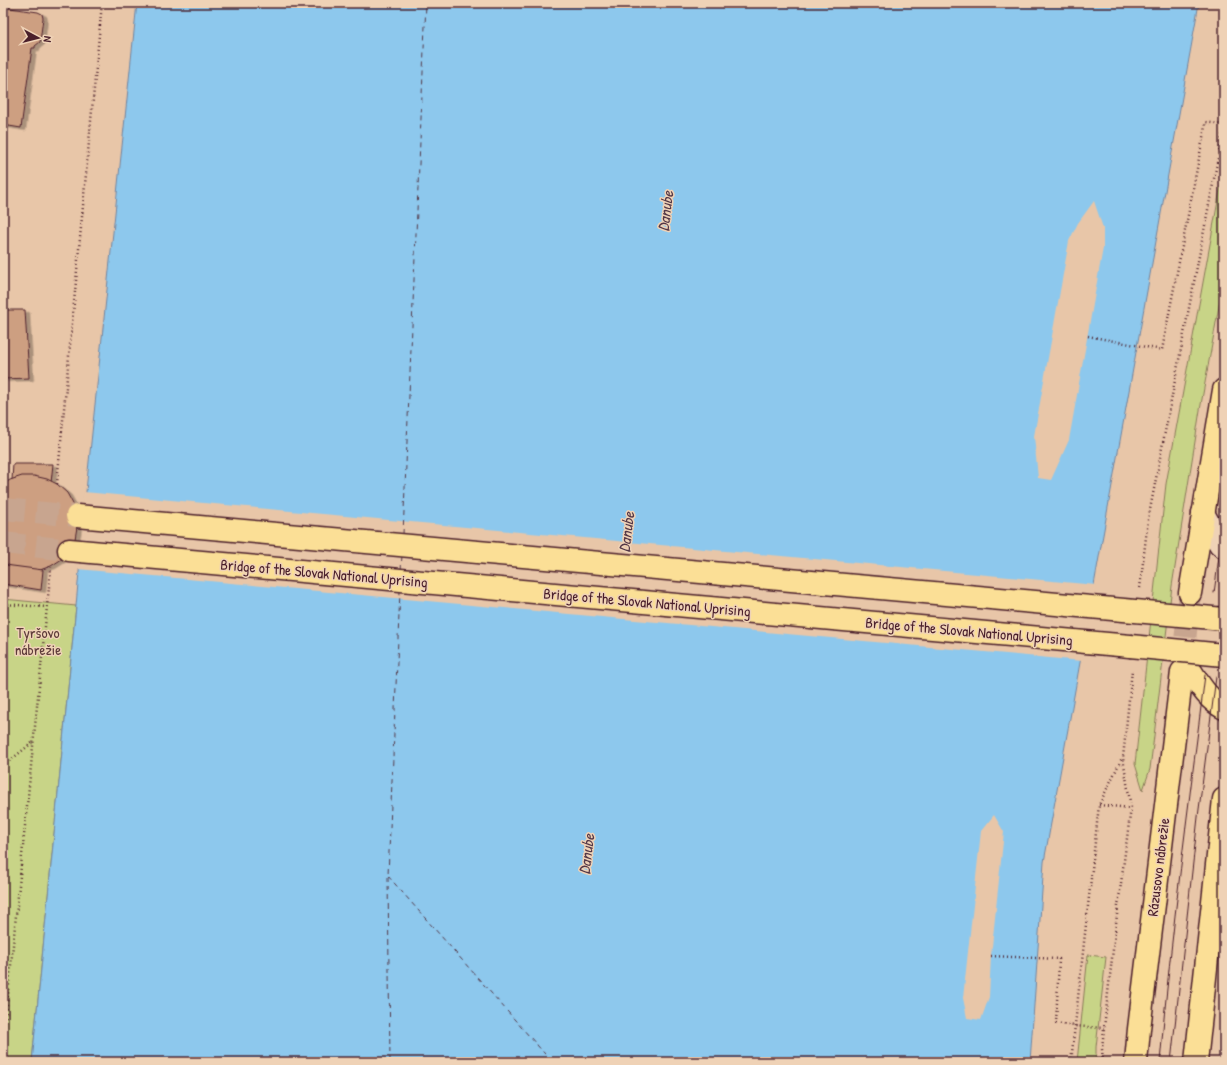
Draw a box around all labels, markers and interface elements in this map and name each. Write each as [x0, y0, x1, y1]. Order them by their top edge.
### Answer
north arrow [18, 18, 58, 58]
text: N [41, 35, 55, 43]
water label: Danube [652, 189, 678, 232]
water label: Danube [613, 510, 639, 553]
street label: Bridge of the Slovak National Uprising [220, 553, 429, 593]
street label: Bridge of the Slovak National Uprising [543, 582, 752, 622]
street label: Bridge of the Slovak National Uprising [865, 611, 1074, 651]
park label: Tyršovo nábrežie [15, 622, 61, 660]
street label: Rázusovo nábrežie [1142, 817, 1174, 917]
water label: Danube [573, 832, 599, 875]

